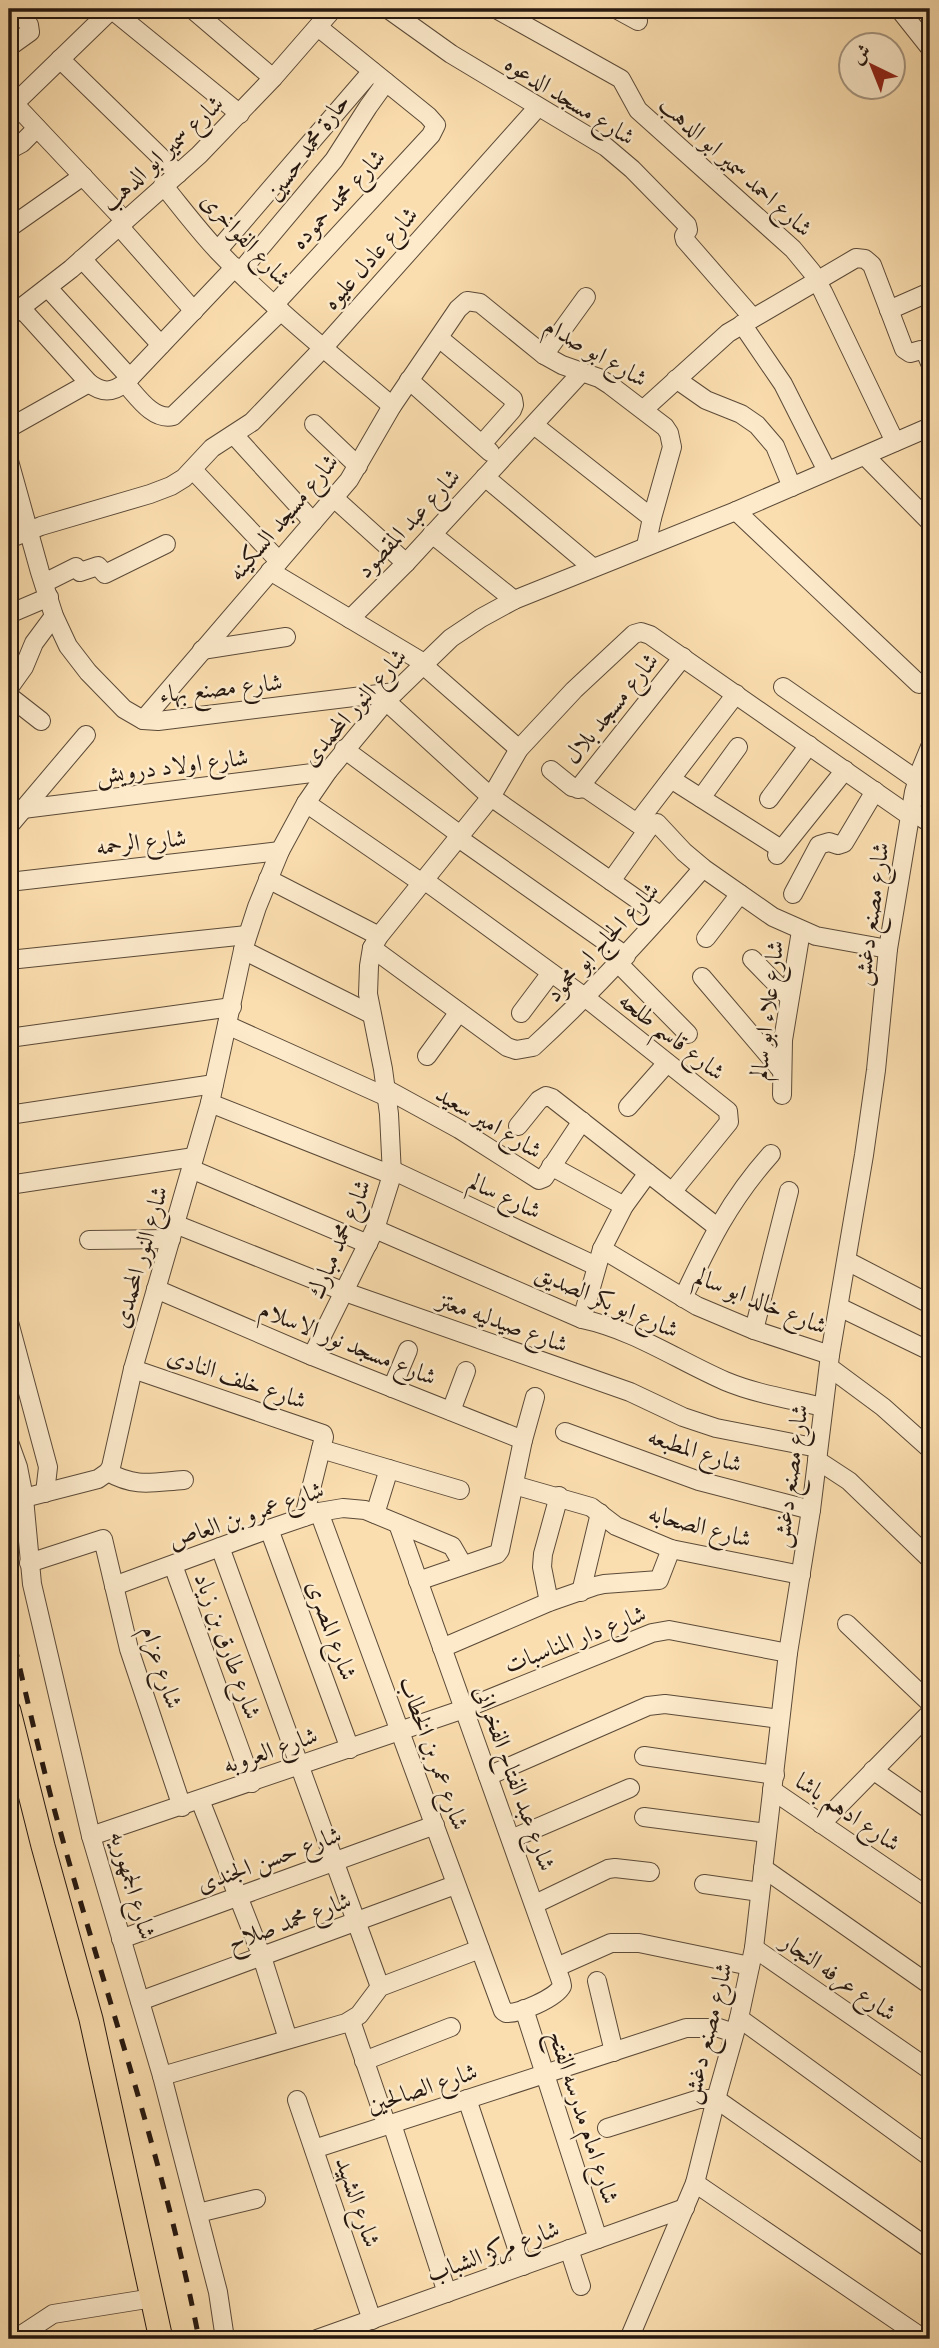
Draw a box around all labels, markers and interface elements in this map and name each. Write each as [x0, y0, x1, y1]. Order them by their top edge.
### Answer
north arrow [838, 32, 908, 102]
text: ش [846, 39, 875, 69]
street label: شارع مسجد الدعوه [497, 48, 641, 156]
street label: شارع سمير ابو الدهب [94, 88, 233, 221]
street label: حارة محمد حسين [258, 88, 356, 206]
street label: شارع احمد سمير ابو الدهب [650, 89, 819, 247]
street label: شارع محمد حموده [284, 143, 396, 259]
street label: شارع الفواخرى [191, 186, 297, 296]
street label: شارع عادل عليوه [316, 200, 428, 319]
street label: شارع ابو صدام [536, 310, 653, 399]
street label: شارع مسجد السكينه [221, 447, 349, 590]
street label: شارع عبد المقصود [349, 462, 470, 588]
street label: شارع النور المحمدى [295, 642, 417, 775]
street label: شارع مسجد بلال [557, 646, 669, 773]
street label: شارع مصنع بهاء [158, 667, 285, 716]
street label: شارع اولاد درويش [94, 742, 251, 795]
street label: شارع الرحمه [94, 822, 188, 867]
street label: شارع مصنع دغش [846, 840, 903, 989]
street label: شارع الحاج ابو محمود [539, 876, 670, 1012]
street label: شارع علاء ابو سالم [744, 939, 796, 1082]
street label: شارع قاسم طلحه [607, 985, 731, 1094]
street label: شارع امير سعيد [428, 1078, 548, 1170]
street label: شارع سالم [461, 1166, 546, 1231]
street label: شارع محمد مبارك [300, 1175, 382, 1305]
street label: شارع النور المحمدى [105, 1183, 179, 1333]
street label: شارع ابو بكر الصديق [529, 1257, 683, 1349]
street label: شارع خالد ابو سالم [688, 1261, 832, 1347]
street label: شارع صيدليه معتز [429, 1284, 572, 1364]
street label: شارع مسجد نور الاسلام [253, 1294, 441, 1398]
street label: شارع خلف النادى [162, 1340, 311, 1421]
street label: شارع مصنع دغش [765, 1402, 822, 1551]
street label: شارع المطبعه [642, 1421, 746, 1484]
street label: شارع عمرو بن العاص [164, 1474, 329, 1560]
street label: شارع الصحابه [644, 1498, 755, 1559]
street label: شارع طارق بن زياد [183, 1569, 268, 1725]
street label: شارع المصرى [295, 1576, 364, 1686]
street label: شارع دار المناسبات [500, 1598, 652, 1685]
street label: شارع عزام [129, 1622, 190, 1714]
street label: شارع عمر بن الخطاب [388, 1672, 476, 1836]
street label: شارع عبد الفتاح الفخرانى [462, 1681, 563, 1877]
street label: شارع العروبه [219, 1720, 323, 1785]
street label: شارع ادهم باشا [786, 1766, 906, 1864]
street label: شارع حسن الجندى [192, 1819, 347, 1904]
street label: شارع الجمهوريه [98, 1827, 163, 1944]
street label: شارع محمد صلاح [223, 1885, 357, 1963]
street label: شارع عرفه النجار [771, 1925, 903, 2032]
street label: شارع مصنع دغش [675, 1959, 746, 2108]
street label: شارع امام مدرسه الفتح [536, 2026, 626, 2209]
street label: شارع الصالحين [363, 2056, 483, 2125]
street label: شارع الشهيد [324, 2153, 387, 2253]
street label: شارع مركز الشباب [423, 2213, 565, 2294]

